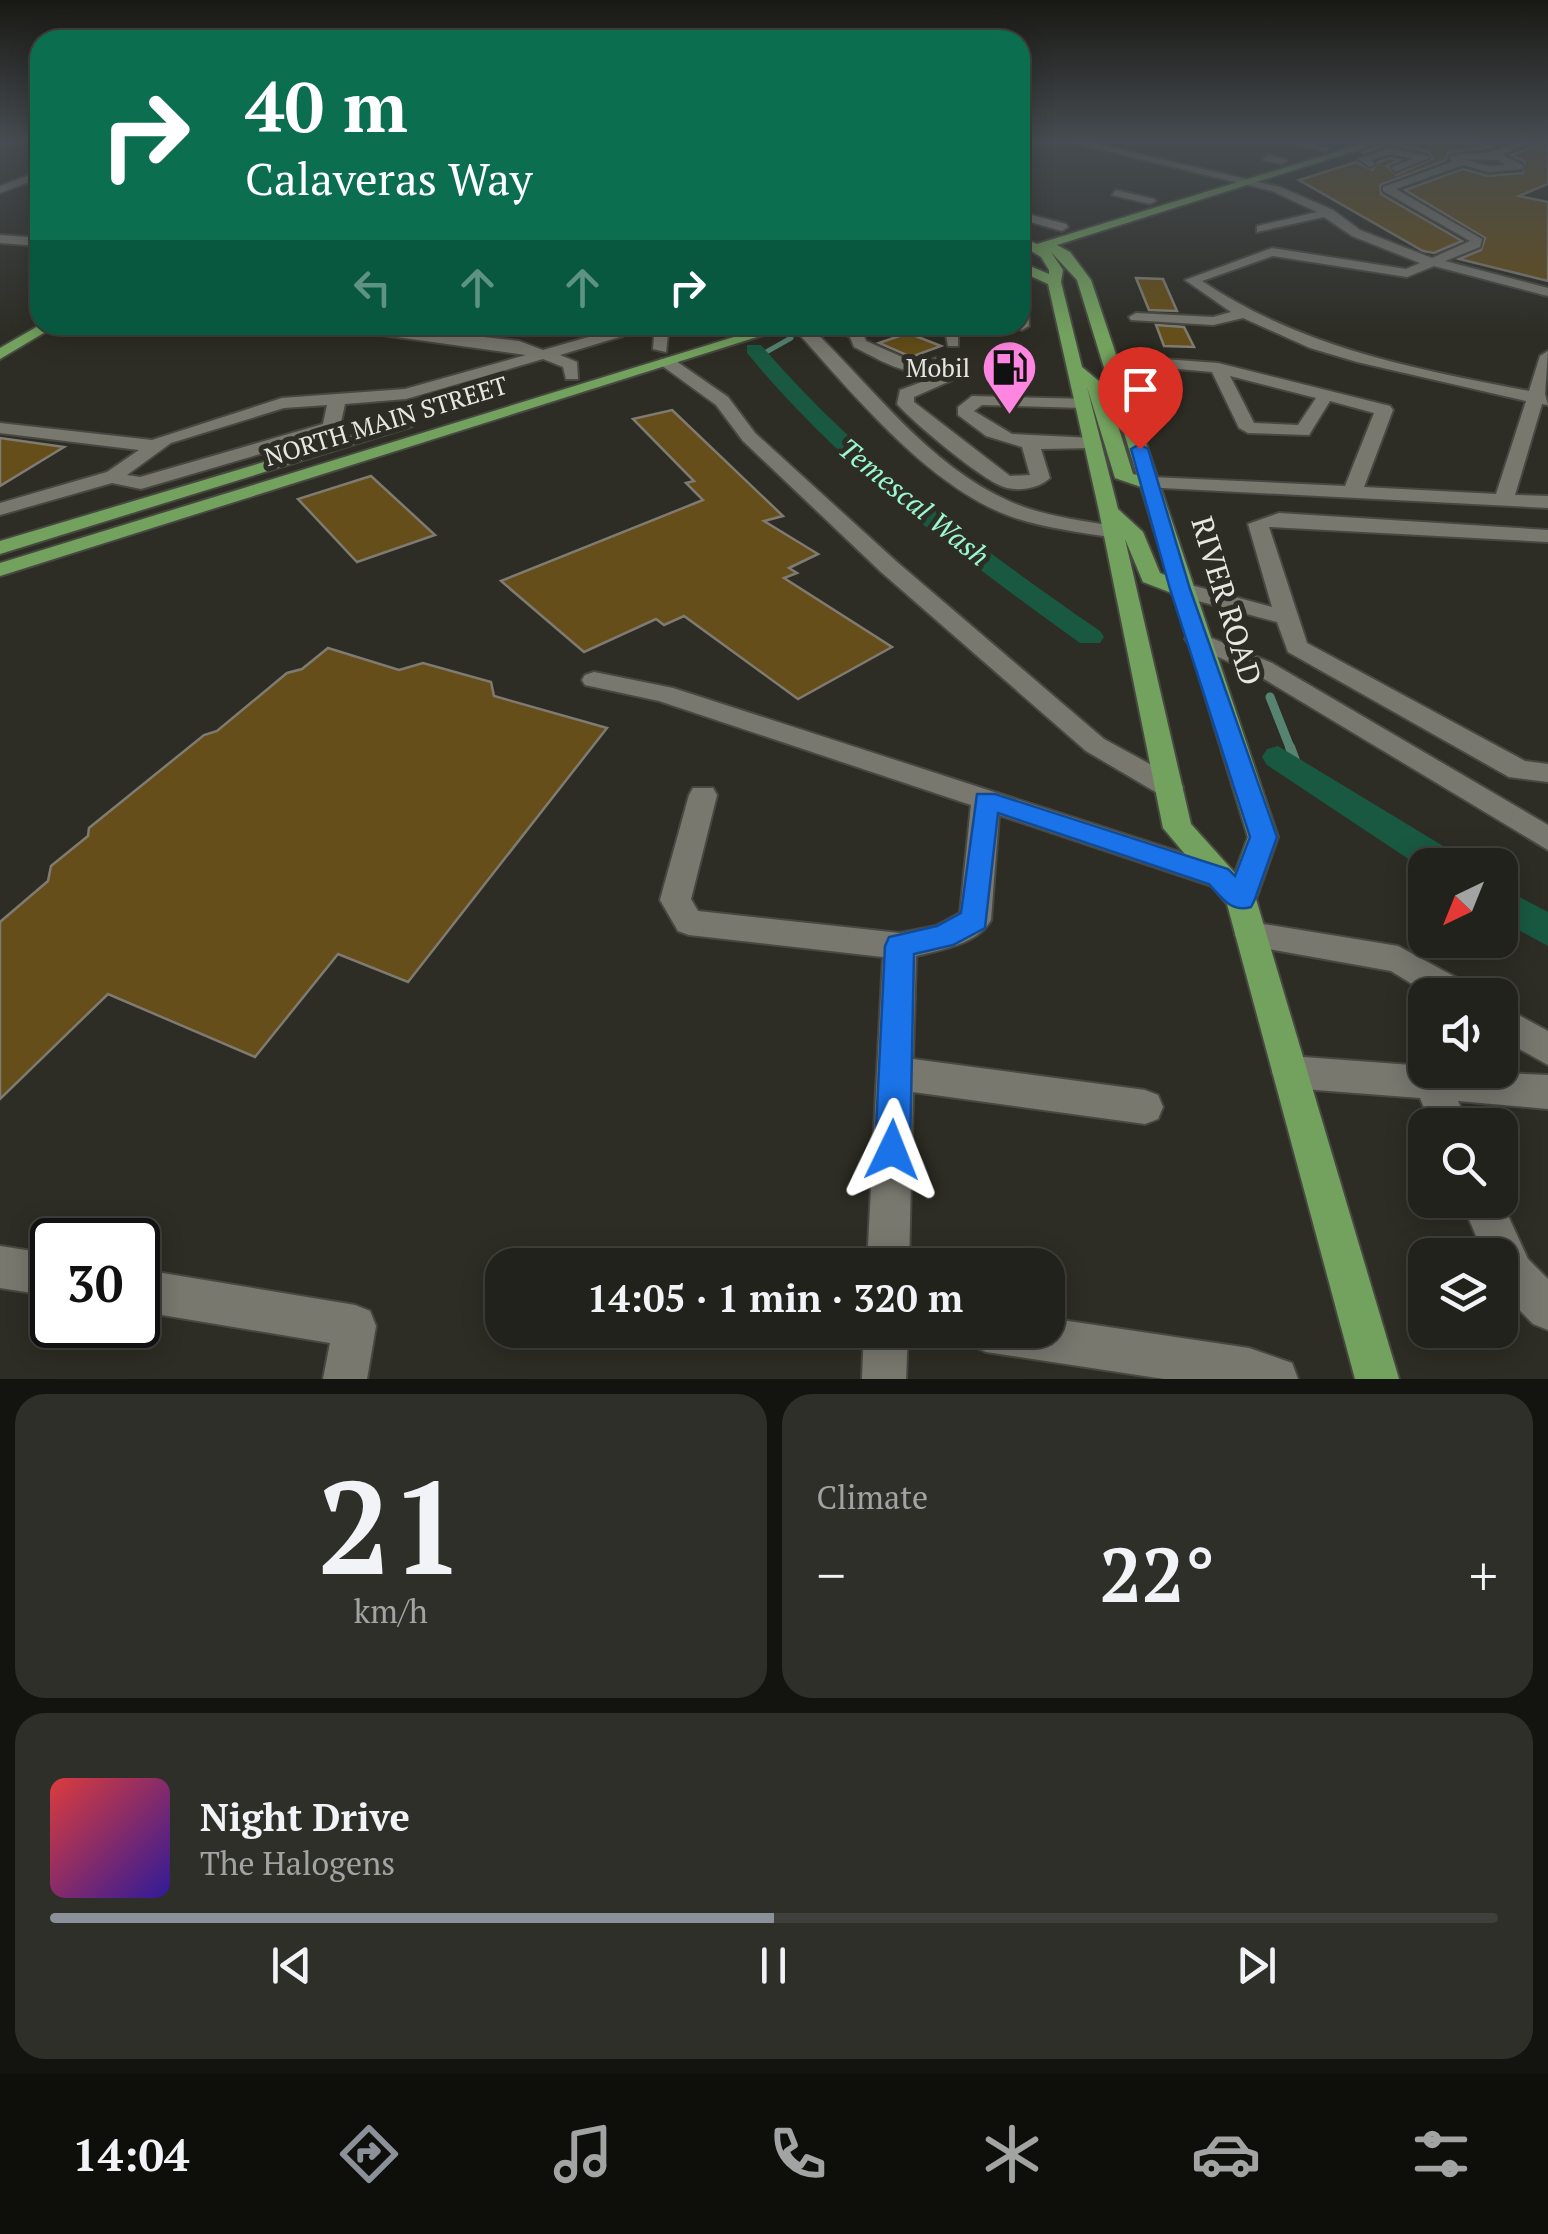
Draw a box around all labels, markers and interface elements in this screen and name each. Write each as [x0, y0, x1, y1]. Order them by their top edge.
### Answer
text: 40 m [245, 59, 408, 152]
icon: right [80, 70, 210, 200]
text: Calaveras Way [245, 148, 533, 208]
icon: left [345, 260, 400, 315]
icon: ahead [450, 260, 505, 315]
icon: ahead [555, 260, 610, 315]
icon: right [660, 260, 715, 315]
fuel station icon: Mobil [979, 338, 1039, 417]
pin [1098, 347, 1183, 450]
place label: Mobil [906, 351, 970, 384]
icon: arrive [1113, 362, 1168, 417]
street label: NORTH MAIN STREET [260, 368, 511, 473]
water label: Temescal Wash [831, 429, 997, 574]
street label: RIVER ROAD [1182, 511, 1272, 690]
north arrow [1408, 848, 1518, 958]
map controls [1408, 848, 1518, 1348]
button: sound [1408, 978, 1518, 1088]
position arrow [840, 1098, 944, 1202]
button: search [1408, 1108, 1518, 1218]
speed limit sign: 30 [30, 1218, 160, 1348]
button: layers [1408, 1238, 1518, 1348]
text: 14:05 · 1 min · 320 m [587, 1273, 963, 1323]
text: 21 [317, 1439, 464, 1611]
text: Climate [817, 1476, 928, 1518]
text: 22° [1099, 1524, 1215, 1623]
text: − [817, 1538, 846, 1611]
text: + [1469, 1538, 1498, 1611]
text: km/h [354, 1590, 428, 1632]
text: Night Drive [200, 1792, 410, 1842]
text: The Halogens [200, 1842, 395, 1884]
icon: previous [264, 1938, 319, 1993]
icon: pause [746, 1938, 801, 1993]
icon: next [1229, 1938, 1284, 1993]
icon: directions [334, 2119, 404, 2189]
icon: music [548, 2119, 618, 2189]
icon: phone [763, 2119, 833, 2189]
icon: climate [977, 2119, 1047, 2189]
icon: car [1191, 2119, 1261, 2189]
icon: filters [1406, 2119, 1476, 2189]
text: 14:04 [72, 2124, 189, 2184]

